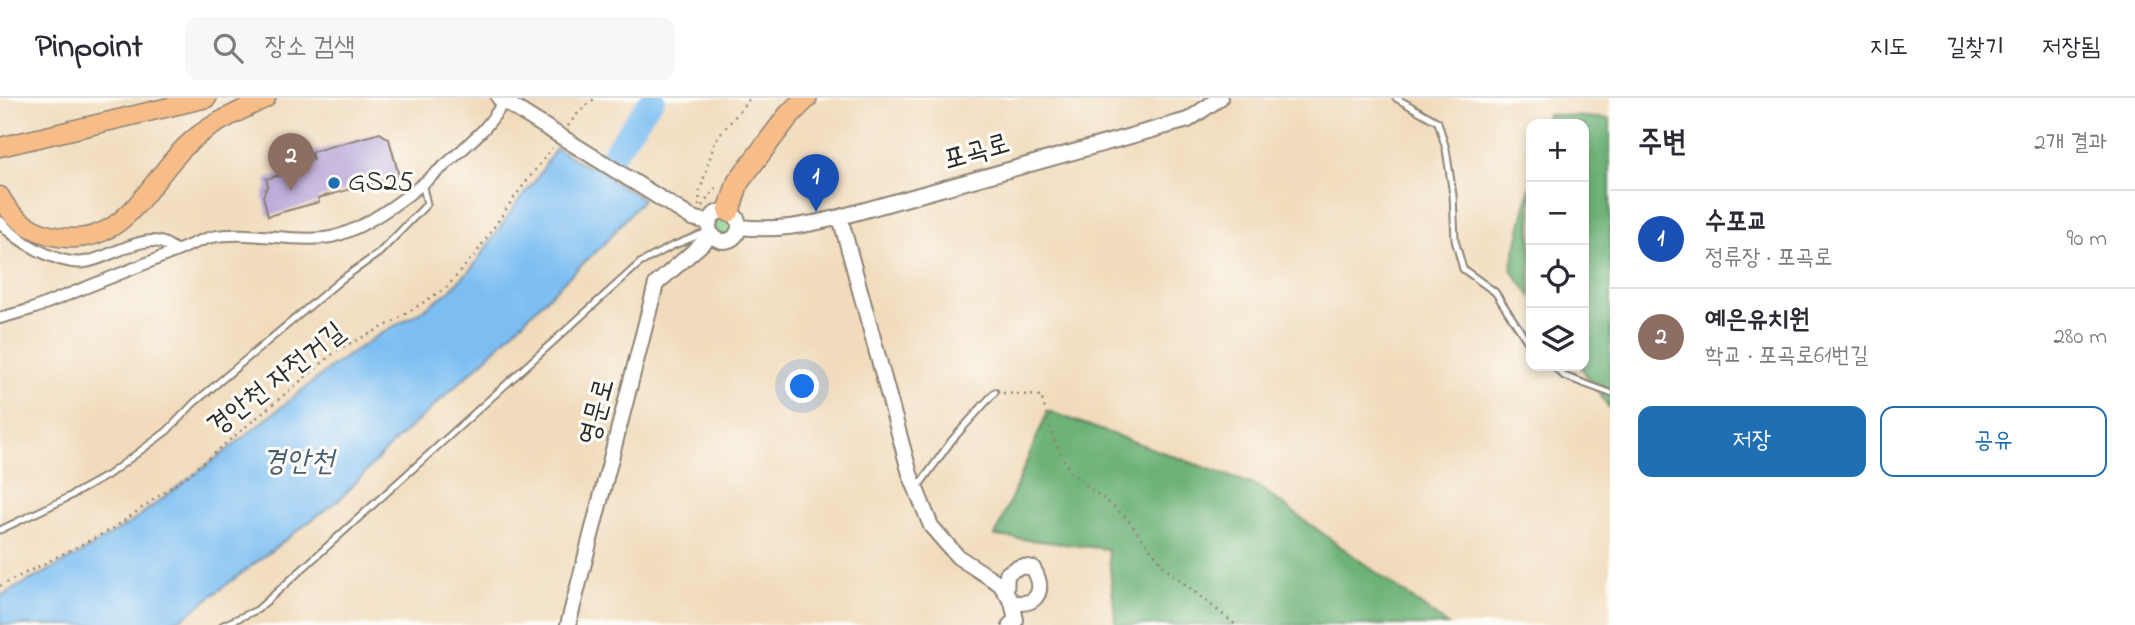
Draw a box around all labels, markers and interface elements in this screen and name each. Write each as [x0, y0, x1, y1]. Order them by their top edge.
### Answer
search box [185, 17, 675, 80]
text: Pinpoint [35, 24, 143, 72]
icon: search [209, 29, 247, 67]
text: 장소 검색 [265, 29, 355, 67]
text: 지도 [1870, 31, 1908, 66]
text: 길찾기 [1946, 31, 2004, 66]
text: 저장됨 [2042, 31, 2100, 66]
map controls [1526, 119, 1589, 371]
button: + [1526, 119, 1589, 182]
text: 주변 [1638, 122, 1686, 166]
street label: 포곡로 [939, 124, 1015, 182]
text: 2개 결과 [2034, 127, 2107, 160]
pin: 2 [268, 133, 314, 191]
pin: 1 [793, 154, 839, 212]
place label: GS25 [348, 163, 413, 204]
marker: GS25 [326, 175, 342, 191]
button: − [1526, 182, 1589, 245]
text: 수포교 [1705, 204, 1768, 242]
text: 1 [1657, 223, 1665, 256]
text: 90 m [2067, 223, 2107, 256]
text: 정류장 · 포곡로 [1705, 242, 1832, 275]
button: locate [1526, 245, 1589, 308]
text: 예은유치원 [1705, 302, 1810, 340]
button: layers [1526, 308, 1589, 371]
street label: 경안천 자전거길 [199, 313, 355, 447]
text: 2 [1655, 321, 1667, 354]
text: 280 m [2053, 321, 2107, 354]
text: 학교 · 포곡로61번길 [1705, 340, 1868, 373]
your location [785, 369, 819, 403]
street label: 영문로 [569, 374, 627, 450]
button: 저장 [1638, 406, 1866, 477]
button: 공유 [1880, 406, 2107, 477]
water label: 경안천 [262, 441, 337, 485]

